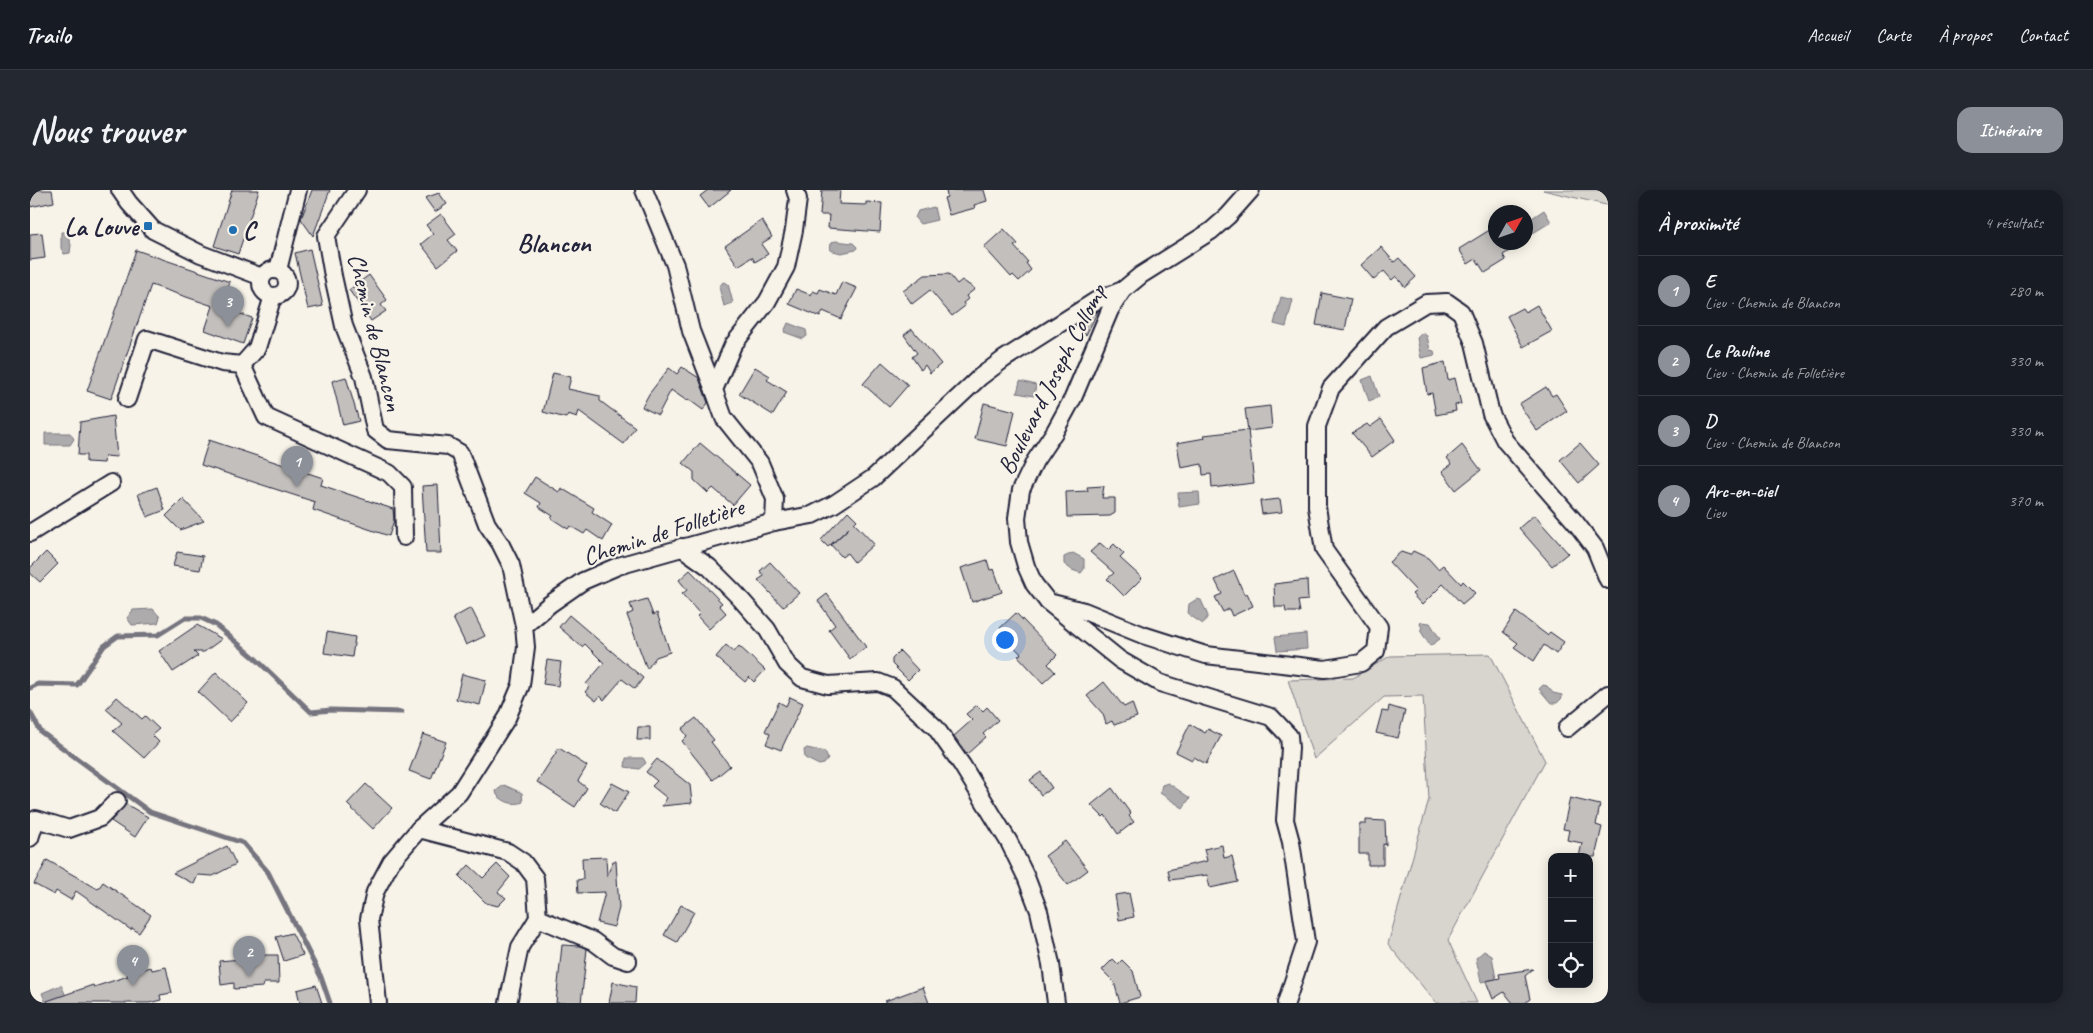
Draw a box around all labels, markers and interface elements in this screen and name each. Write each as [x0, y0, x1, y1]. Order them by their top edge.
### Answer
text: Trailo [25, 20, 71, 50]
text: Accueil [1808, 24, 1848, 46]
text: Carte [1876, 24, 1911, 46]
text: À propos [1939, 24, 1991, 46]
text: Contact [2019, 24, 2068, 46]
button: Itinéraire [1957, 107, 2063, 153]
text: Nous trouver [30, 108, 184, 153]
north arrow [1488, 205, 1533, 250]
text: À proximité [1658, 210, 1738, 236]
place label: La Louve [65, 211, 141, 243]
text: 4 résultats [1984, 213, 2043, 233]
place label: C [243, 215, 258, 247]
marker: La Louve [142, 220, 154, 232]
marker: C [227, 224, 239, 236]
district label: Blancon [517, 227, 592, 260]
street label: Chemin de Blancon [340, 250, 410, 415]
text: E [1705, 269, 1715, 293]
street label: Boulevard Joseph Collomp [990, 278, 1114, 480]
text: 1 [1670, 281, 1678, 301]
text: 280 m [2009, 281, 2043, 301]
pin: 3 [212, 286, 244, 327]
text: Lieu · Chemin de Blancon [1705, 293, 1840, 313]
text: Le Pauline [1705, 339, 1769, 363]
text: 2 [1670, 351, 1678, 371]
text: 330 m [2009, 351, 2043, 371]
text: Lieu · Chemin de Folletière [1705, 363, 1844, 383]
text: D [1705, 409, 1716, 433]
text: 3 [1670, 421, 1678, 441]
text: 330 m [2009, 421, 2043, 441]
text: Lieu · Chemin de Blancon [1705, 433, 1840, 453]
pin: 1 [281, 446, 313, 487]
text: Arc-en-ciel [1705, 479, 1776, 503]
street label: Chemin de Folletière [579, 490, 750, 573]
text: 4 [1670, 491, 1678, 511]
text: 370 m [2009, 491, 2043, 511]
text: Lieu [1705, 503, 1726, 523]
your location [992, 627, 1018, 653]
map controls [1548, 853, 1593, 988]
button: + [1548, 853, 1593, 898]
button: − [1548, 898, 1593, 943]
pin: 2 [233, 936, 265, 977]
button: locate [1548, 943, 1593, 988]
pin: 4 [117, 945, 149, 986]

